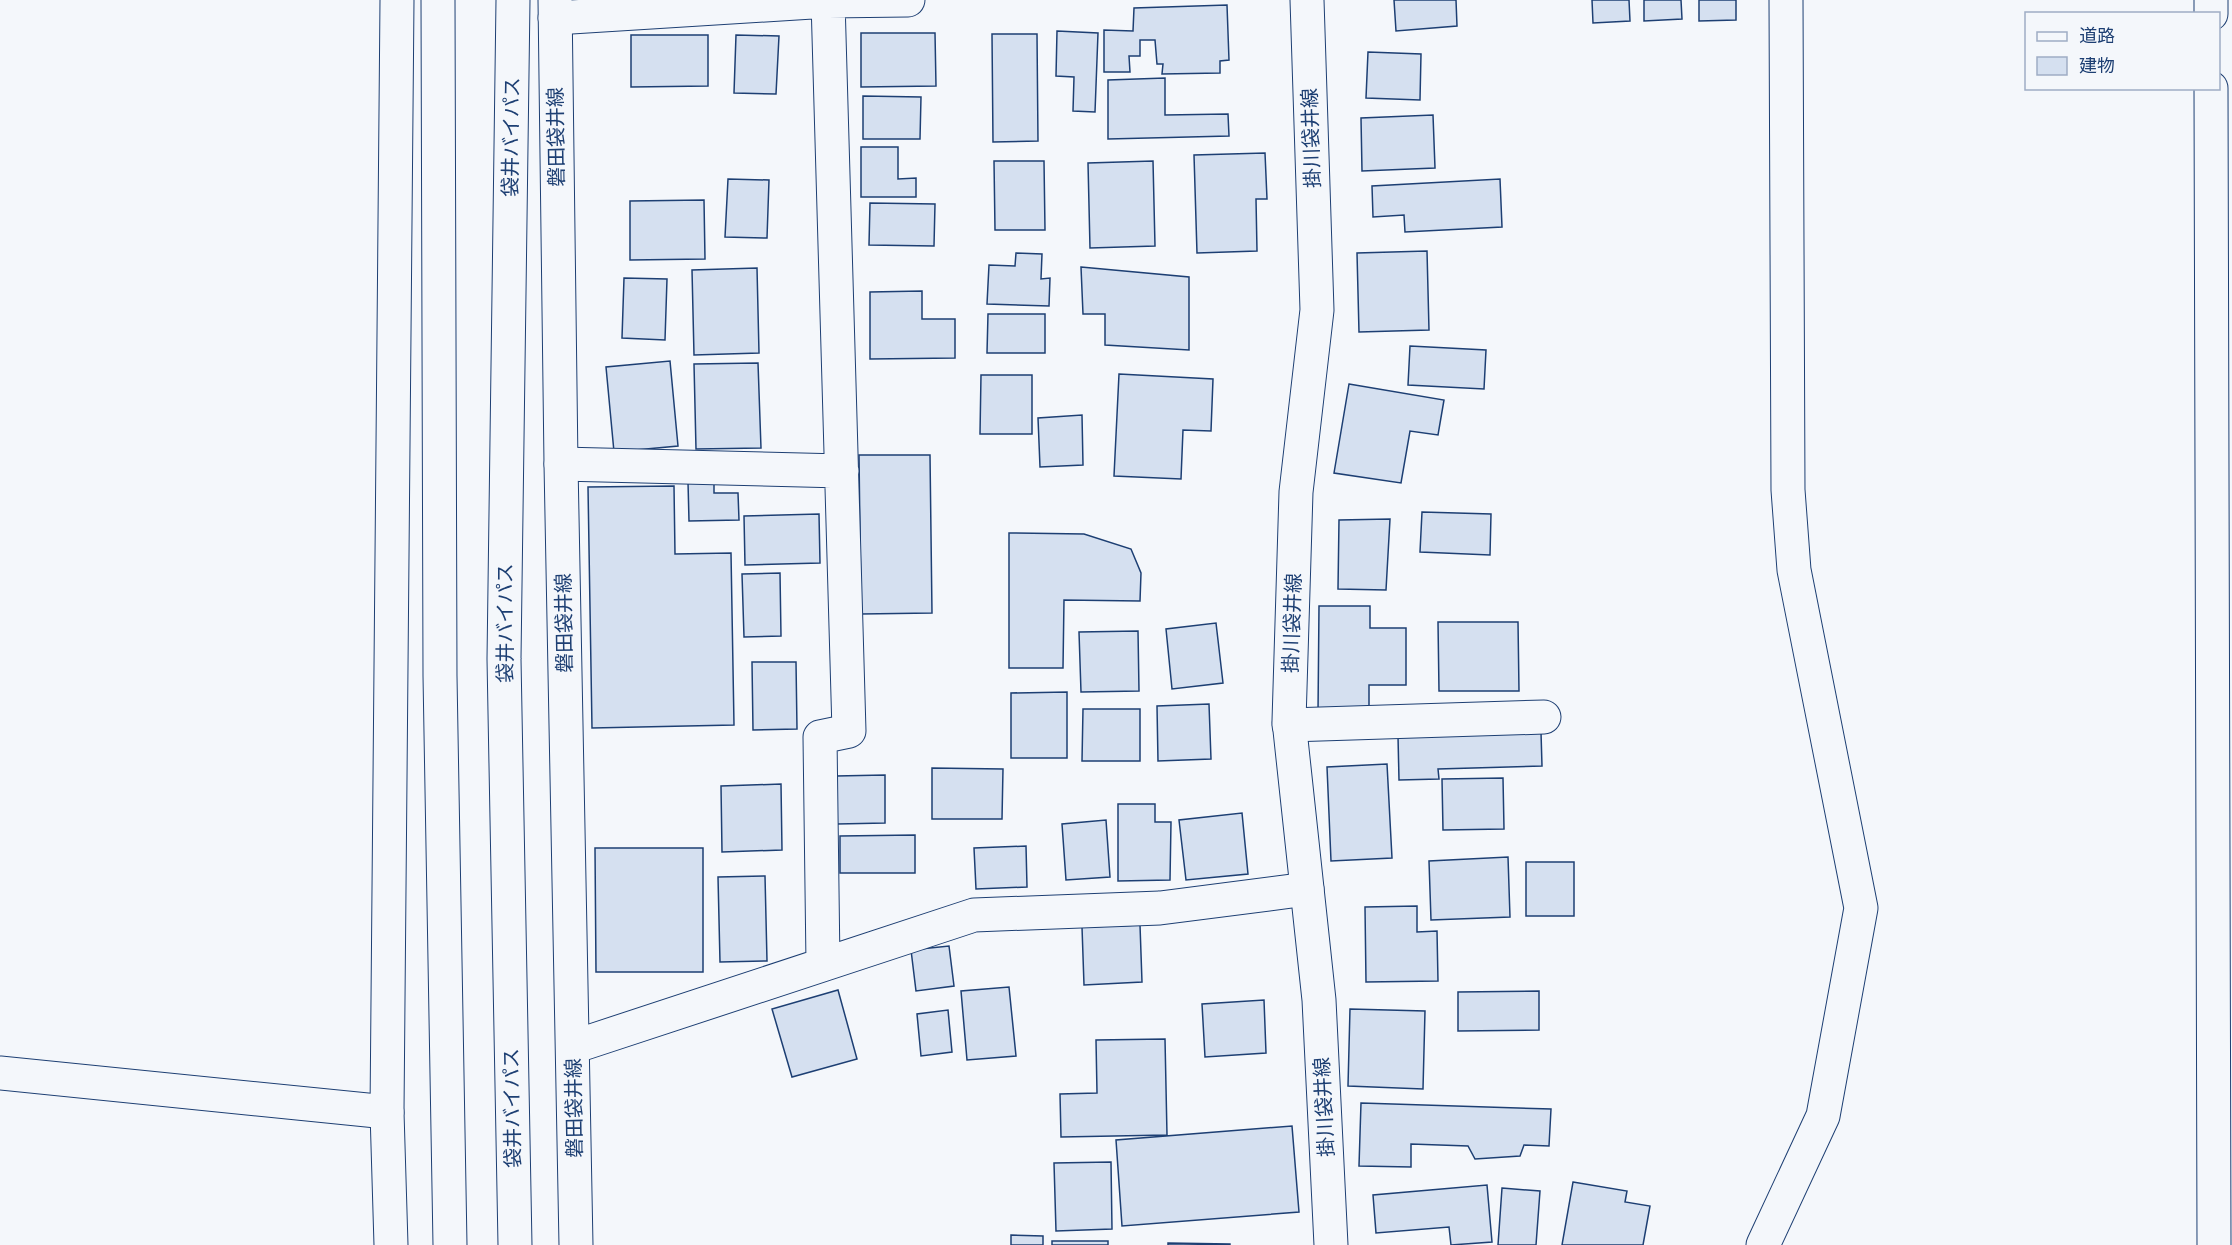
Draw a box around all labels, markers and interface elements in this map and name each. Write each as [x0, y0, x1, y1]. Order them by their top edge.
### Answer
legend [2025, 12, 2220, 90]
text: 道路 [2079, 25, 2115, 46]
text: 建物 [2079, 55, 2115, 76]
street label: 袋井バイパス [498, 77, 524, 197]
street label: 磐田袋井線 [543, 87, 569, 187]
street label: 掛川袋井線 [1297, 88, 1325, 188]
street label: 袋井バイパス [493, 563, 517, 683]
street label: 磐田袋井線 [551, 573, 577, 673]
street label: 掛川袋井線 [1278, 573, 1306, 673]
street label: 袋井バイパス [499, 1048, 525, 1168]
street label: 掛川袋井線 [1309, 1056, 1339, 1158]
street label: 磐田袋井線 [561, 1058, 587, 1158]

